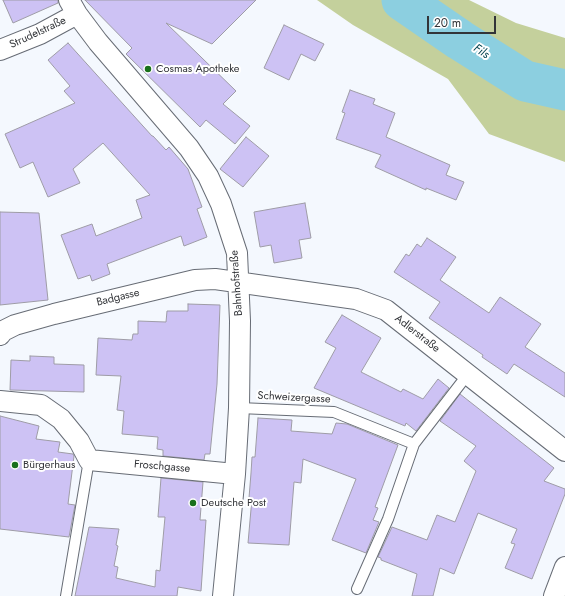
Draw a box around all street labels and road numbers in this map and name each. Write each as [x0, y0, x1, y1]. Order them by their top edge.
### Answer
street label: Strudelstraße [8, 14, 68, 52]
street label: Bahnhofstraße [228, 250, 246, 316]
street label: Badgasse [95, 286, 141, 310]
street label: Adlerstraße [392, 312, 442, 356]
street label: Schweizergasse [257, 389, 331, 407]
street label: Froschgasse [133, 458, 191, 476]

